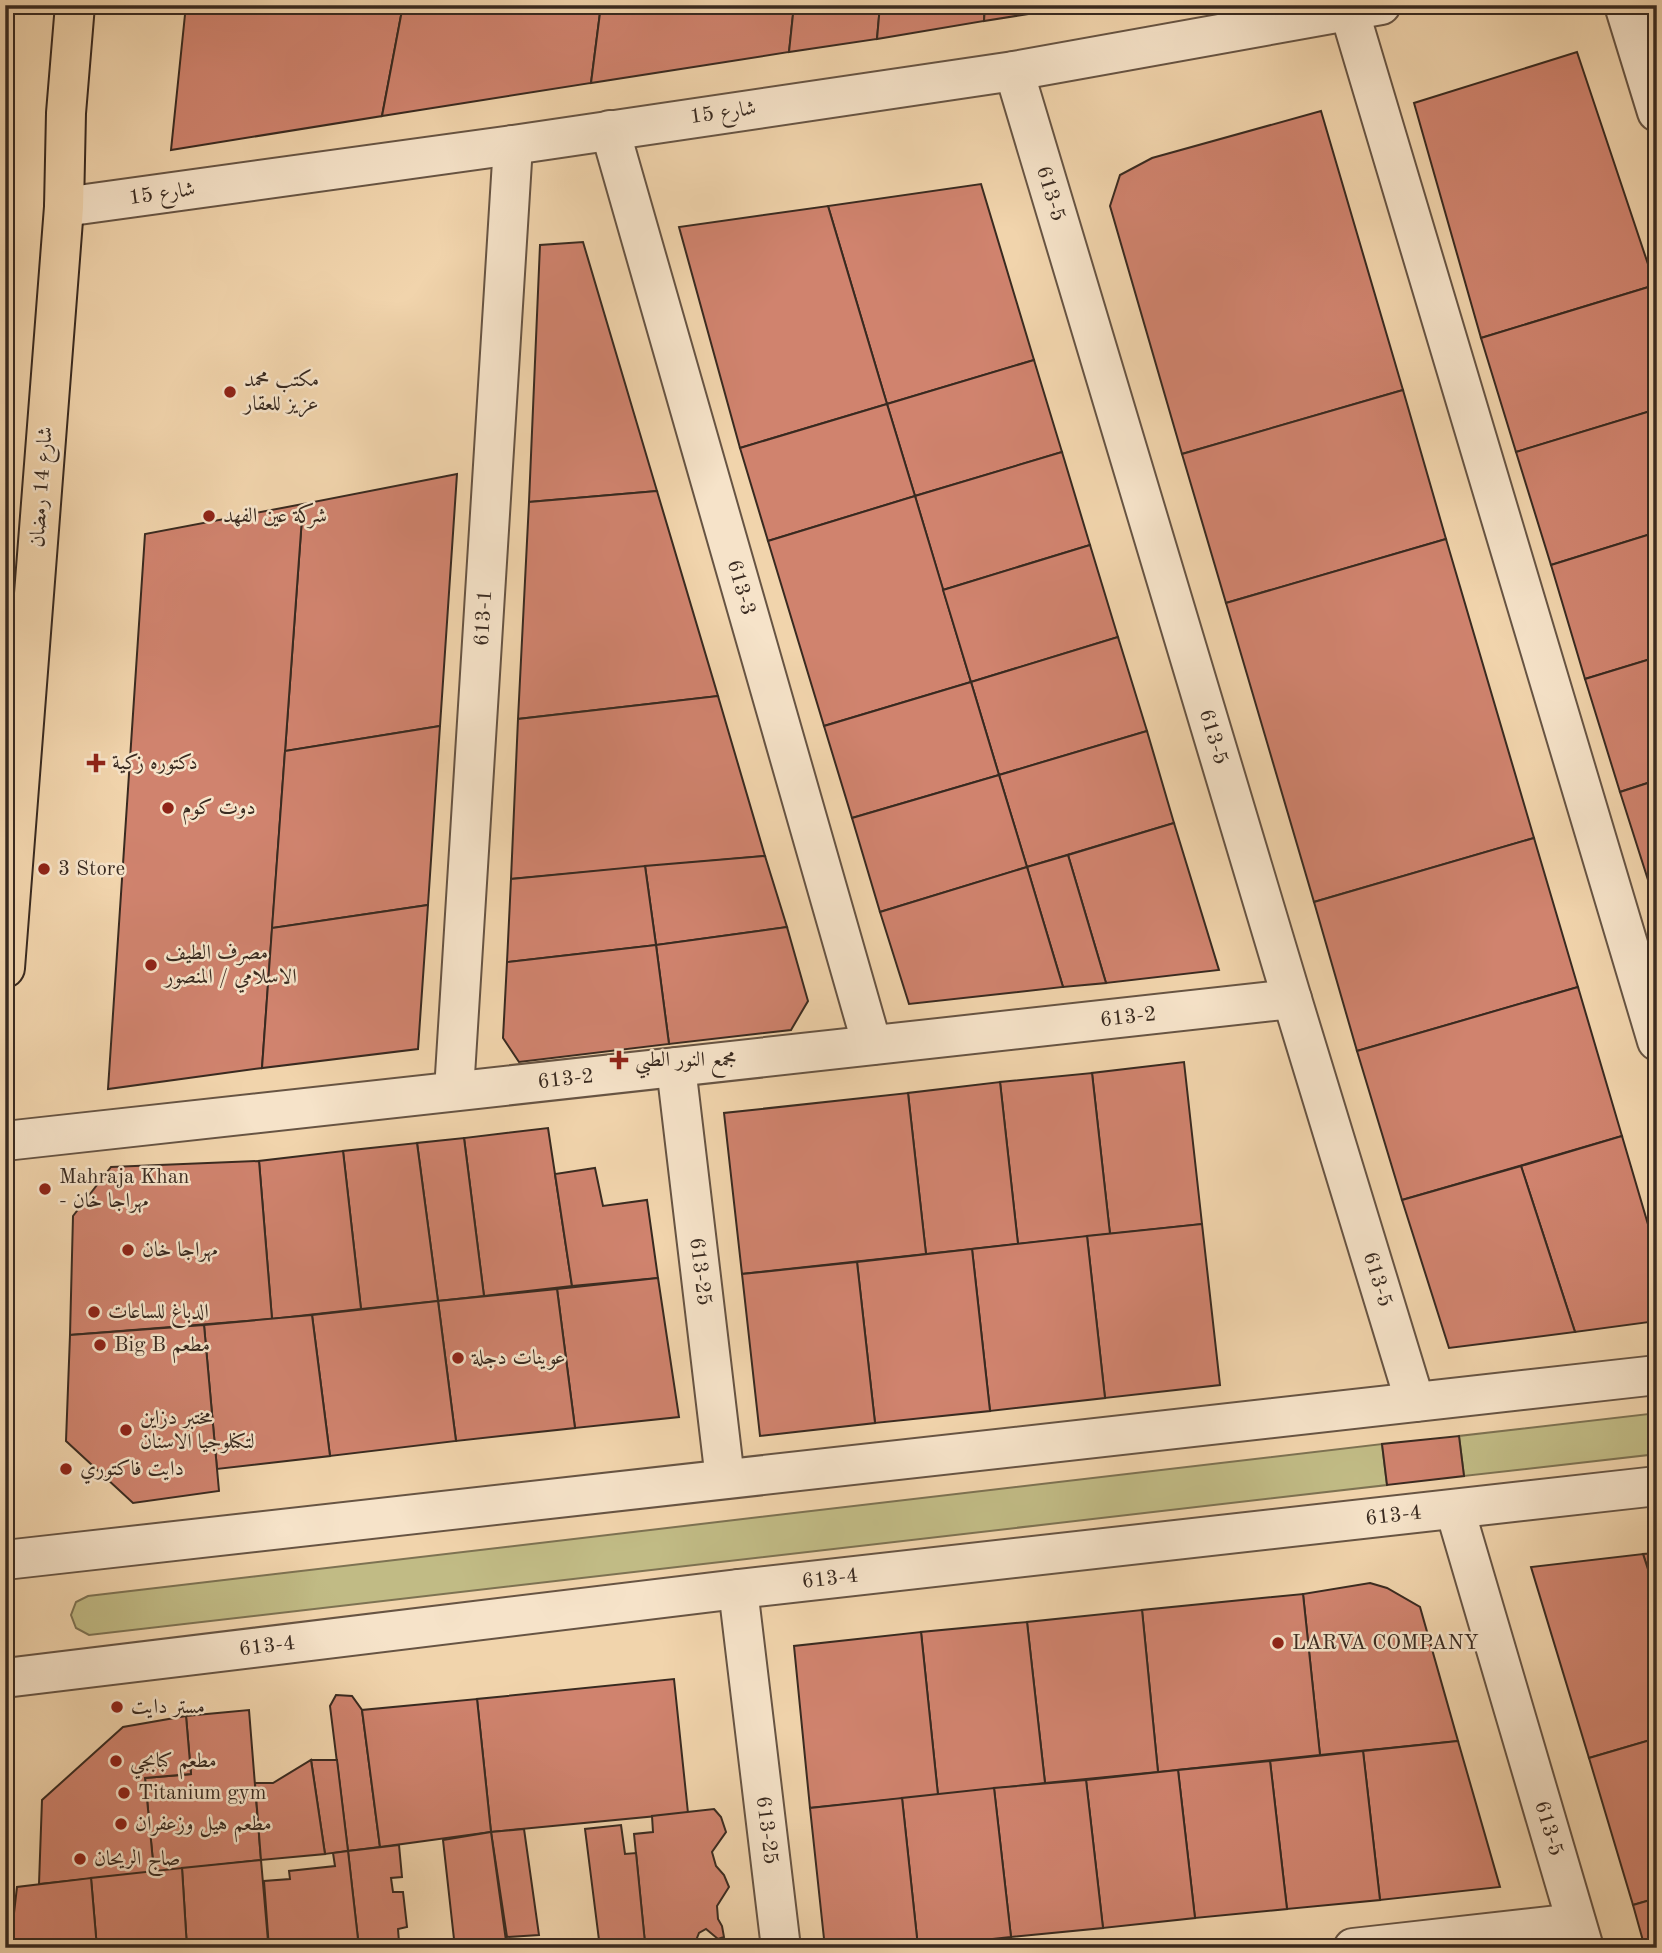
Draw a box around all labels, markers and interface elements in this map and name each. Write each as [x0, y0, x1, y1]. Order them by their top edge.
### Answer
street label: شارع 15 [689, 98, 758, 134]
street label: 613-5 [1033, 164, 1069, 224]
street label: شارع 15 [128, 179, 197, 215]
place label: مكتب محمد عزيز للعقار [242, 368, 319, 418]
marker: مكتب محمد عزيز للعقار [222, 384, 238, 400]
street label: شارع 14 رمضان [27, 426, 63, 549]
place label: شركة عين الفهد [223, 502, 327, 529]
marker: شركة عين الفهد [201, 508, 217, 524]
street label: 613-3 [723, 558, 759, 618]
street label: 613-1 [471, 589, 496, 647]
street label: 613-5 [1195, 707, 1232, 767]
marker: دكتوره زكية [86, 753, 106, 773]
place label: دكتوره زكية [112, 753, 198, 775]
place label: دوت كوم [182, 798, 256, 825]
marker: دوت كوم [160, 800, 176, 816]
place label: 3 Store [58, 859, 125, 880]
marker: 3 Store [36, 861, 52, 877]
place label: مصرف الطيف الاسلامي / المنصور [163, 943, 297, 993]
marker: مصرف الطيف الاسلامي / المنصور [143, 957, 159, 973]
street label: 613-2 [1099, 1004, 1157, 1031]
marker: مجمع النور الطبي [609, 1050, 629, 1070]
place label: مجمع النور الطبي [635, 1050, 737, 1079]
street label: 613-2 [536, 1066, 595, 1093]
place label: Mahraja Khan - مهراجا خان [59, 1167, 189, 1214]
marker: Mahraja Khan - مهراجا خان [37, 1181, 53, 1197]
street label: 613-25 [686, 1236, 715, 1307]
place label: مهراجا خان [142, 1240, 218, 1263]
marker: مهراجا خان [120, 1242, 136, 1258]
street label: 613-5 [1359, 1249, 1396, 1310]
place label: الدباغ للساعات [108, 1302, 209, 1329]
marker: الدباغ للساعات [86, 1304, 102, 1320]
place label: Big B مطعم [114, 1335, 210, 1364]
marker: Big B مطعم [92, 1337, 108, 1353]
place label: عوينات دجلة [471, 1348, 565, 1370]
marker: عوينات دجلة [450, 1350, 466, 1366]
place label: مختبر دزاين لتكنلوجيا الاسنان [140, 1408, 255, 1454]
marker: مختبر دزاين لتكنلوجيا الاسنان [118, 1422, 134, 1438]
place label: دايت فاكتوري [80, 1459, 184, 1484]
marker: دايت فاكتوري [58, 1461, 74, 1477]
street label: 613-4 [1364, 1502, 1423, 1529]
street label: 613-4 [801, 1565, 859, 1592]
street label: 613-4 [238, 1632, 296, 1660]
place label: LARVA COMPANY [1292, 1633, 1479, 1654]
marker: LARVA COMPANY [1270, 1635, 1286, 1651]
place label: مستر دايت [131, 1697, 205, 1719]
marker: مستر دايت [109, 1699, 125, 1715]
place label: مطعم كبابجي [130, 1751, 217, 1780]
marker: مطعم كبابجي [108, 1753, 124, 1769]
place label: Titanium gym [138, 1783, 266, 1804]
marker: Titanium gym [116, 1785, 132, 1801]
street label: 613-25 [752, 1795, 781, 1866]
street label: 613-5 [1531, 1798, 1567, 1859]
place label: مطعم هيل وزعفران [135, 1814, 272, 1843]
marker: مطعم هيل وزعفران [113, 1816, 129, 1832]
place label: صاج الريحان [94, 1848, 181, 1877]
marker: صاج الريحان [72, 1851, 88, 1867]

